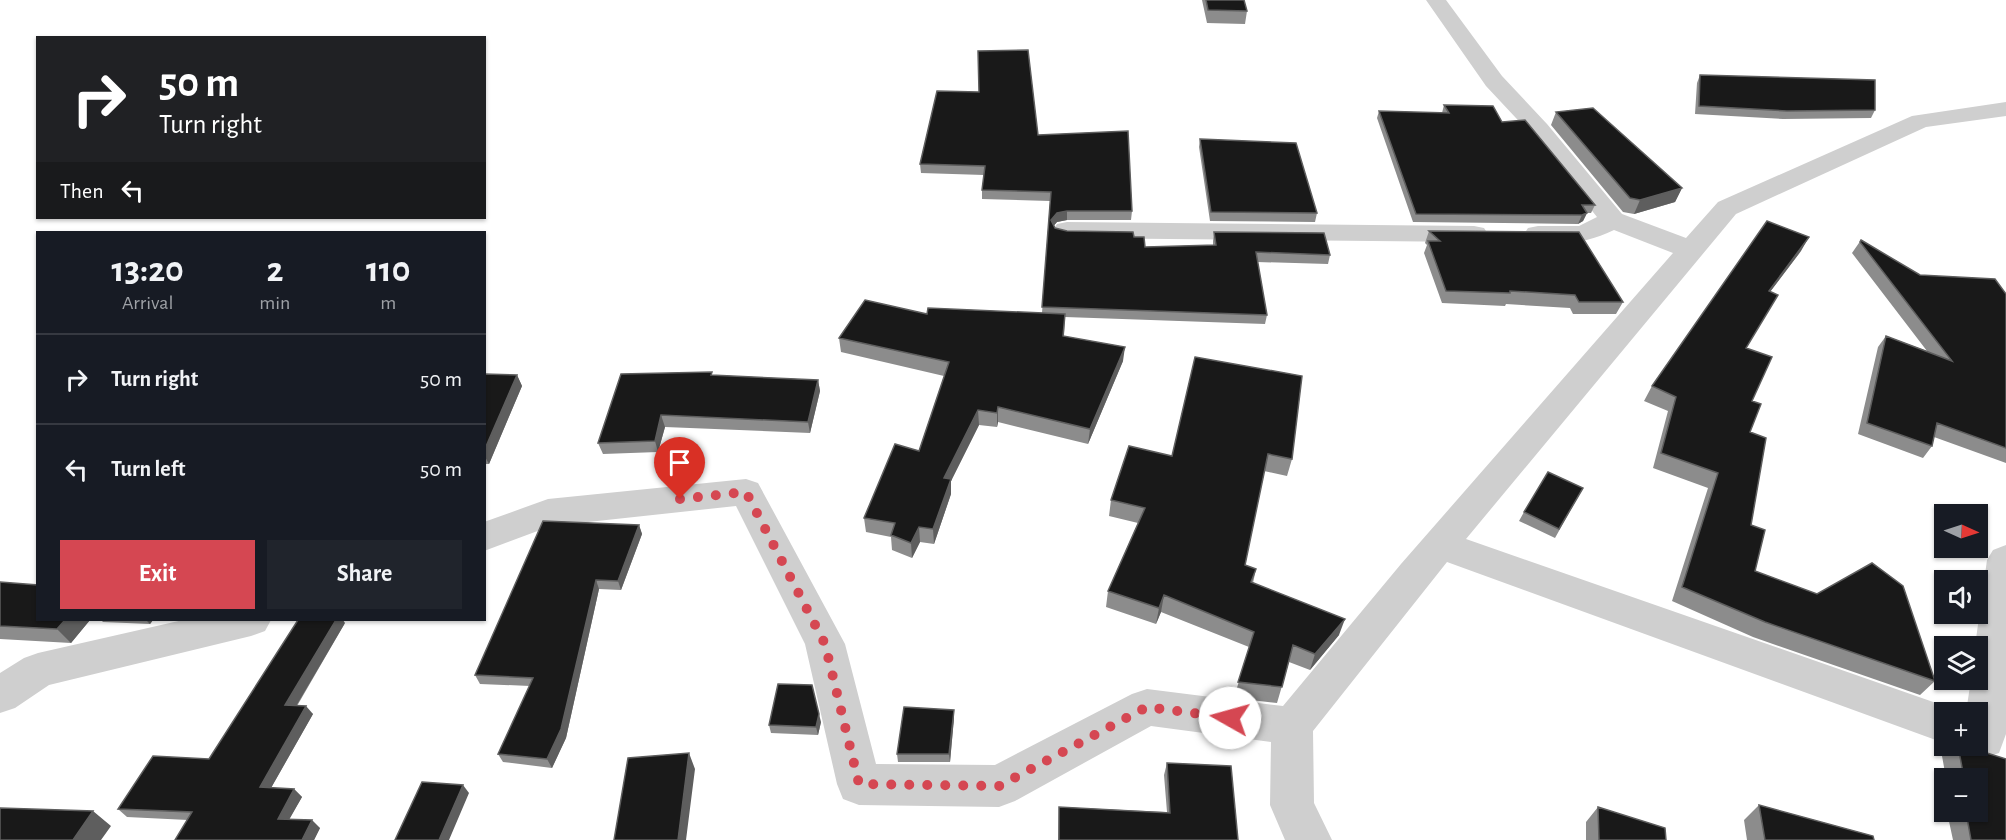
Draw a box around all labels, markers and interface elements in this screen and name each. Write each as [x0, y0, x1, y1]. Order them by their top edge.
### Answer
icon: right [60, 60, 138, 138]
text: 50 m [159, 62, 239, 104]
text: Turn right [159, 111, 262, 138]
icon: left [116, 174, 149, 207]
text: Then [60, 180, 104, 202]
text: 13:20 [111, 252, 184, 288]
text: 2 [266, 252, 283, 288]
text: 110 [366, 252, 411, 288]
text: Arrival [122, 293, 173, 313]
text: min [259, 293, 290, 313]
text: m [380, 293, 396, 313]
icon: right [60, 363, 93, 396]
text: Turn right [111, 368, 198, 390]
text: 50 m [420, 368, 462, 390]
pin [654, 437, 705, 499]
icon: arrive [663, 446, 696, 479]
icon: left [60, 453, 93, 486]
text: Turn left [111, 458, 185, 480]
text: 50 m [420, 458, 462, 480]
north arrow [1934, 504, 1988, 558]
map controls [1934, 504, 1988, 822]
button: Exit [60, 540, 255, 609]
button: Share [267, 540, 462, 609]
button: sound [1934, 570, 1988, 624]
button: layers [1934, 636, 1988, 690]
position arrow [1198, 686, 1262, 750]
button: + [1934, 702, 1988, 756]
button: − [1934, 768, 1988, 822]

